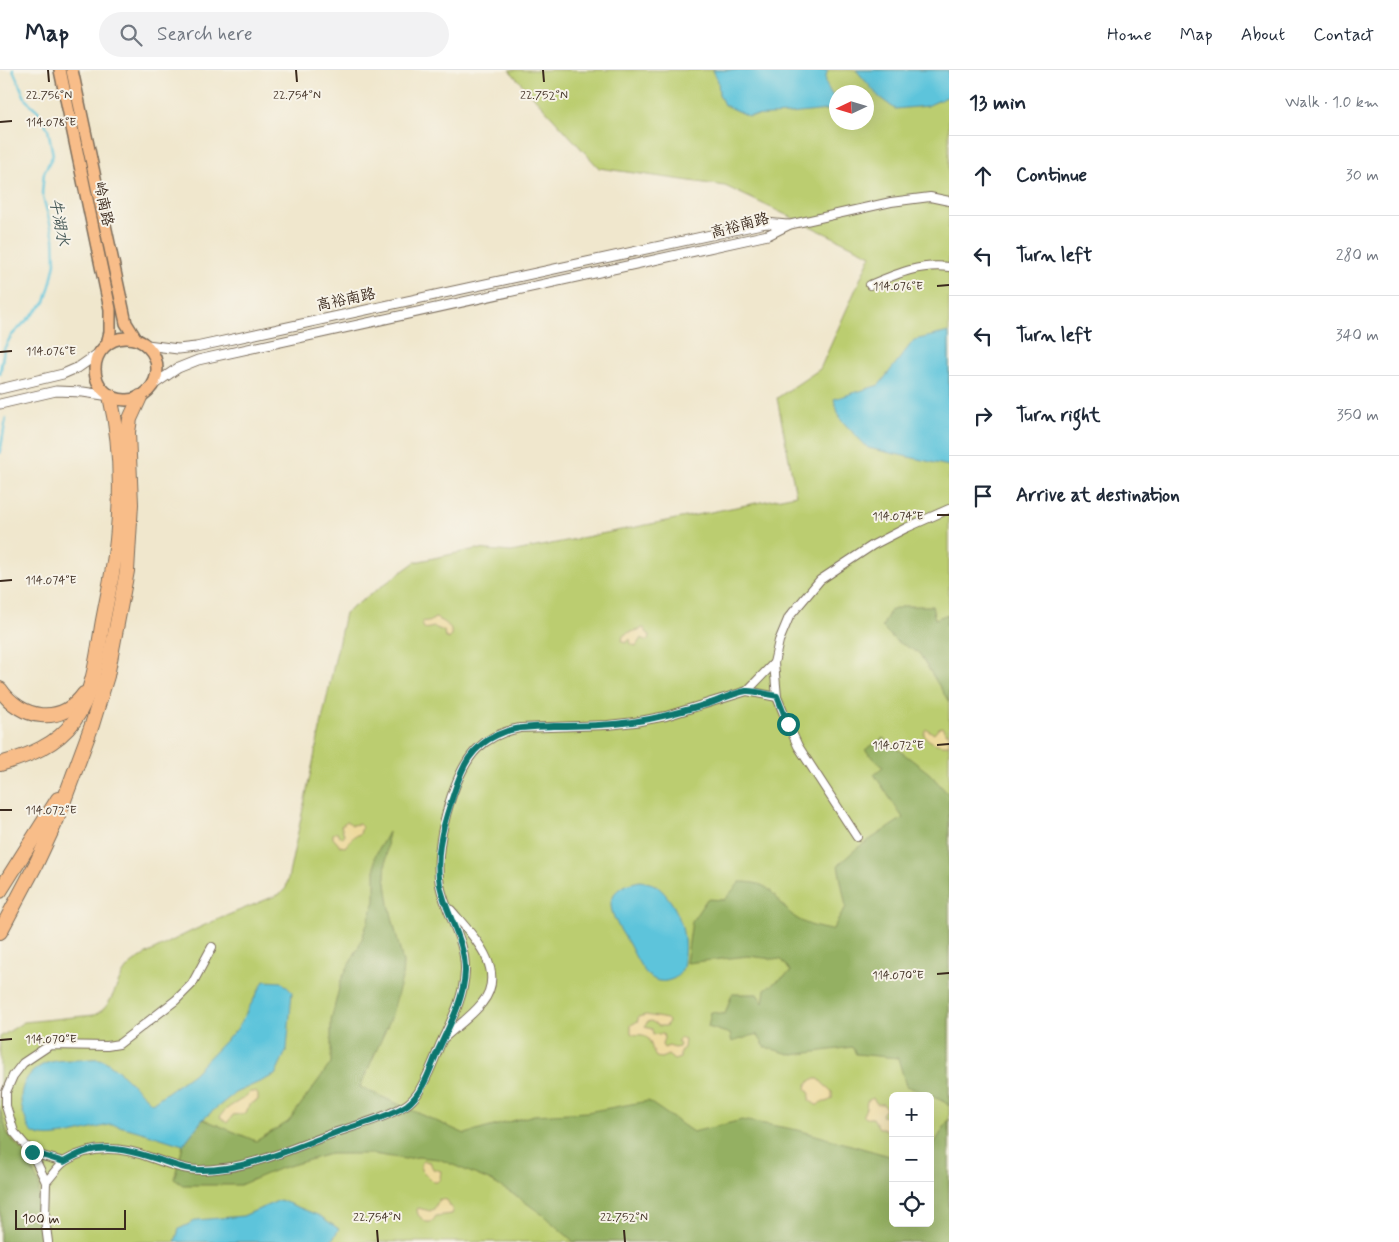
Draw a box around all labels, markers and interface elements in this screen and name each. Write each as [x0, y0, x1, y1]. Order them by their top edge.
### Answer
search box [99, 12, 449, 57]
text: Map [25, 19, 69, 50]
icon: search [117, 21, 145, 49]
text: Search here [157, 22, 253, 47]
text: Home [1107, 23, 1152, 47]
text: Map [1180, 23, 1213, 47]
text: About [1241, 23, 1285, 47]
text: Contact [1313, 23, 1374, 47]
north arrow [829, 85, 874, 130]
text: 22.756°N [26, 88, 72, 104]
text: 22.754°N [273, 88, 321, 104]
text: 22.752°N [520, 88, 568, 104]
text: 13 min [969, 89, 1026, 117]
text: Walk · 1.0 km [1285, 92, 1379, 113]
text: 114.078°E [26, 115, 76, 131]
icon: ahead [969, 162, 997, 190]
text: Continue [1016, 163, 1087, 188]
text: 30 m [1346, 165, 1379, 186]
street label: 岭南路 [89, 180, 117, 228]
water label: 牛湖水 [44, 196, 74, 249]
street label: 高裕南路 [708, 209, 772, 243]
icon: left [969, 242, 997, 270]
text: Turn left [1016, 243, 1092, 268]
text: 280 m [1336, 245, 1379, 266]
text: 114.076°E [873, 279, 923, 295]
street label: 高裕南路 [315, 284, 377, 316]
icon: left [969, 322, 997, 350]
text: Turn left [1016, 323, 1092, 348]
text: 340 m [1335, 325, 1379, 346]
text: 114.076°E [26, 344, 76, 360]
icon: right [969, 402, 997, 430]
text: Turn right [1016, 403, 1100, 428]
text: 350 m [1337, 405, 1379, 426]
icon: arrive [969, 482, 997, 510]
text: Arrive at destination [1016, 483, 1180, 508]
text: 114.074°E [872, 509, 924, 525]
text: 114.074°E [25, 573, 77, 589]
route start [777, 713, 800, 736]
text: 114.072°E [872, 738, 924, 754]
text: 114.072°E [25, 803, 77, 819]
text: 114.070°E [872, 968, 924, 984]
text: 114.070°E [25, 1032, 77, 1048]
map controls [889, 1092, 934, 1227]
button: + [889, 1092, 934, 1137]
button: − [889, 1137, 934, 1182]
route end [21, 1141, 44, 1164]
button: locate [889, 1182, 934, 1227]
scale bar [15, 1207, 126, 1230]
text: 100 m [22, 1210, 60, 1228]
text: 22.754°N [353, 1210, 401, 1226]
text: 22.752°N [600, 1210, 648, 1226]

